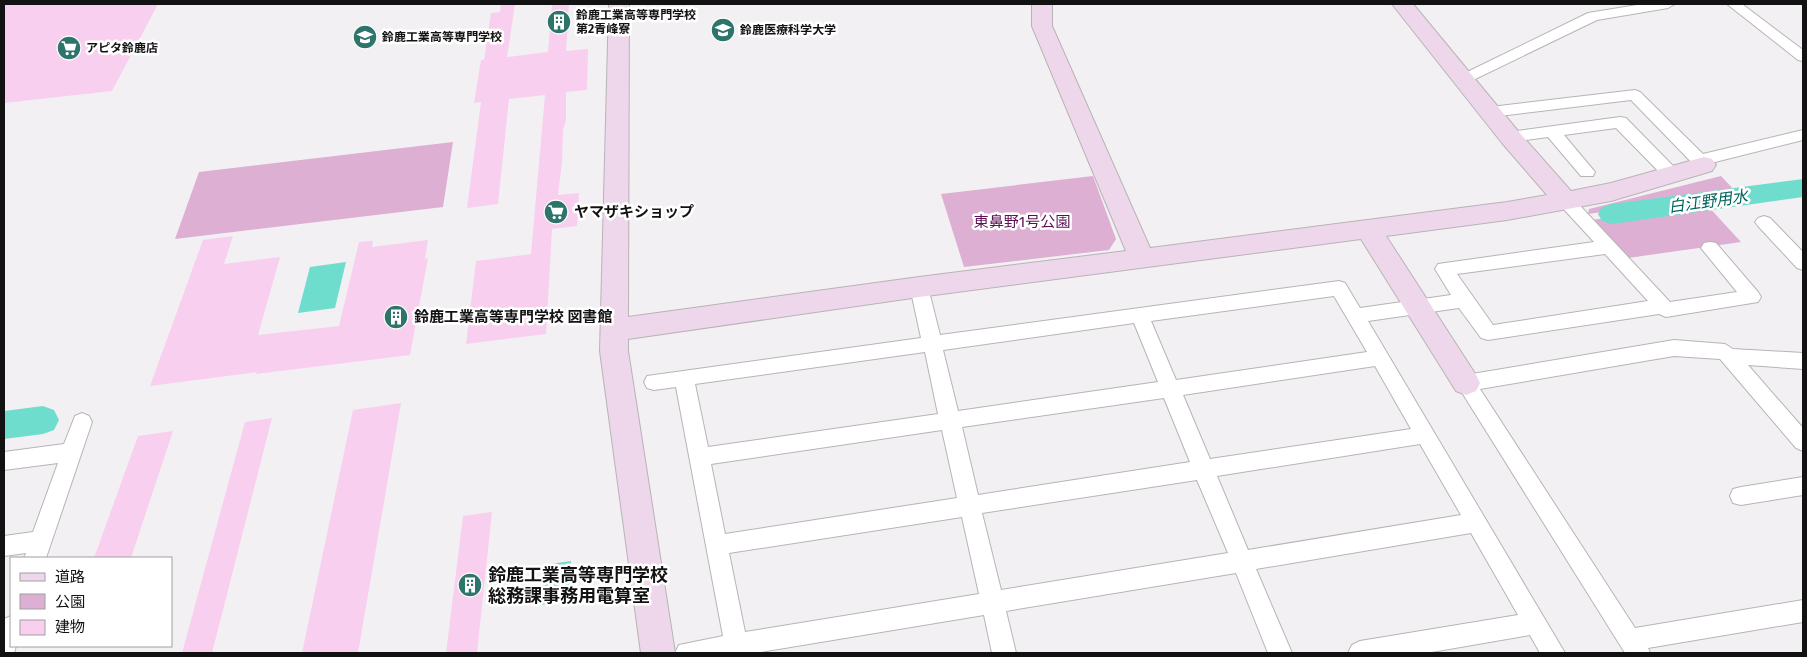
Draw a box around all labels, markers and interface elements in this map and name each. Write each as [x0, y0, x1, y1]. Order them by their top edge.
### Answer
place label: 鈴鹿工業高等専門学校 第2青峰寮 [575, 8, 696, 36]
building icon: 鈴鹿工業高等専門学校 第2青峰寮 [546, 9, 572, 35]
school or university icon: 鈴鹿医療科学大学 [710, 17, 736, 43]
place label: 鈴鹿医療科学大学 [739, 23, 836, 37]
school or university icon: 鈴鹿工業高等専門学校 [352, 24, 378, 50]
place label: 鈴鹿工業高等専門学校 [381, 30, 502, 44]
supermarket icon: アピタ鈴鹿店 [56, 35, 82, 61]
place label: アピタ鈴鹿店 [86, 41, 158, 55]
water label: 白江野用水 [1667, 186, 1751, 216]
supermarket icon: ヤマザキショップ [543, 199, 569, 225]
place label: ヤマザキショップ [574, 203, 694, 221]
park label: 東鼻野1号公園 [974, 213, 1070, 231]
building icon: 鈴鹿工業高等専門学校 図書館 [383, 304, 409, 330]
place label: 鈴鹿工業高等専門学校 図書館 [414, 308, 613, 326]
legend [10, 557, 172, 647]
place label: 鈴鹿工業高等専門学校 総務課事務用電算室 [488, 564, 668, 607]
text: 道路 [55, 568, 85, 586]
building icon: 鈴鹿工業高等専門学校 総務課事務用電算室 [457, 572, 483, 598]
text: 公園 [55, 593, 85, 611]
text: 建物 [55, 618, 85, 636]

